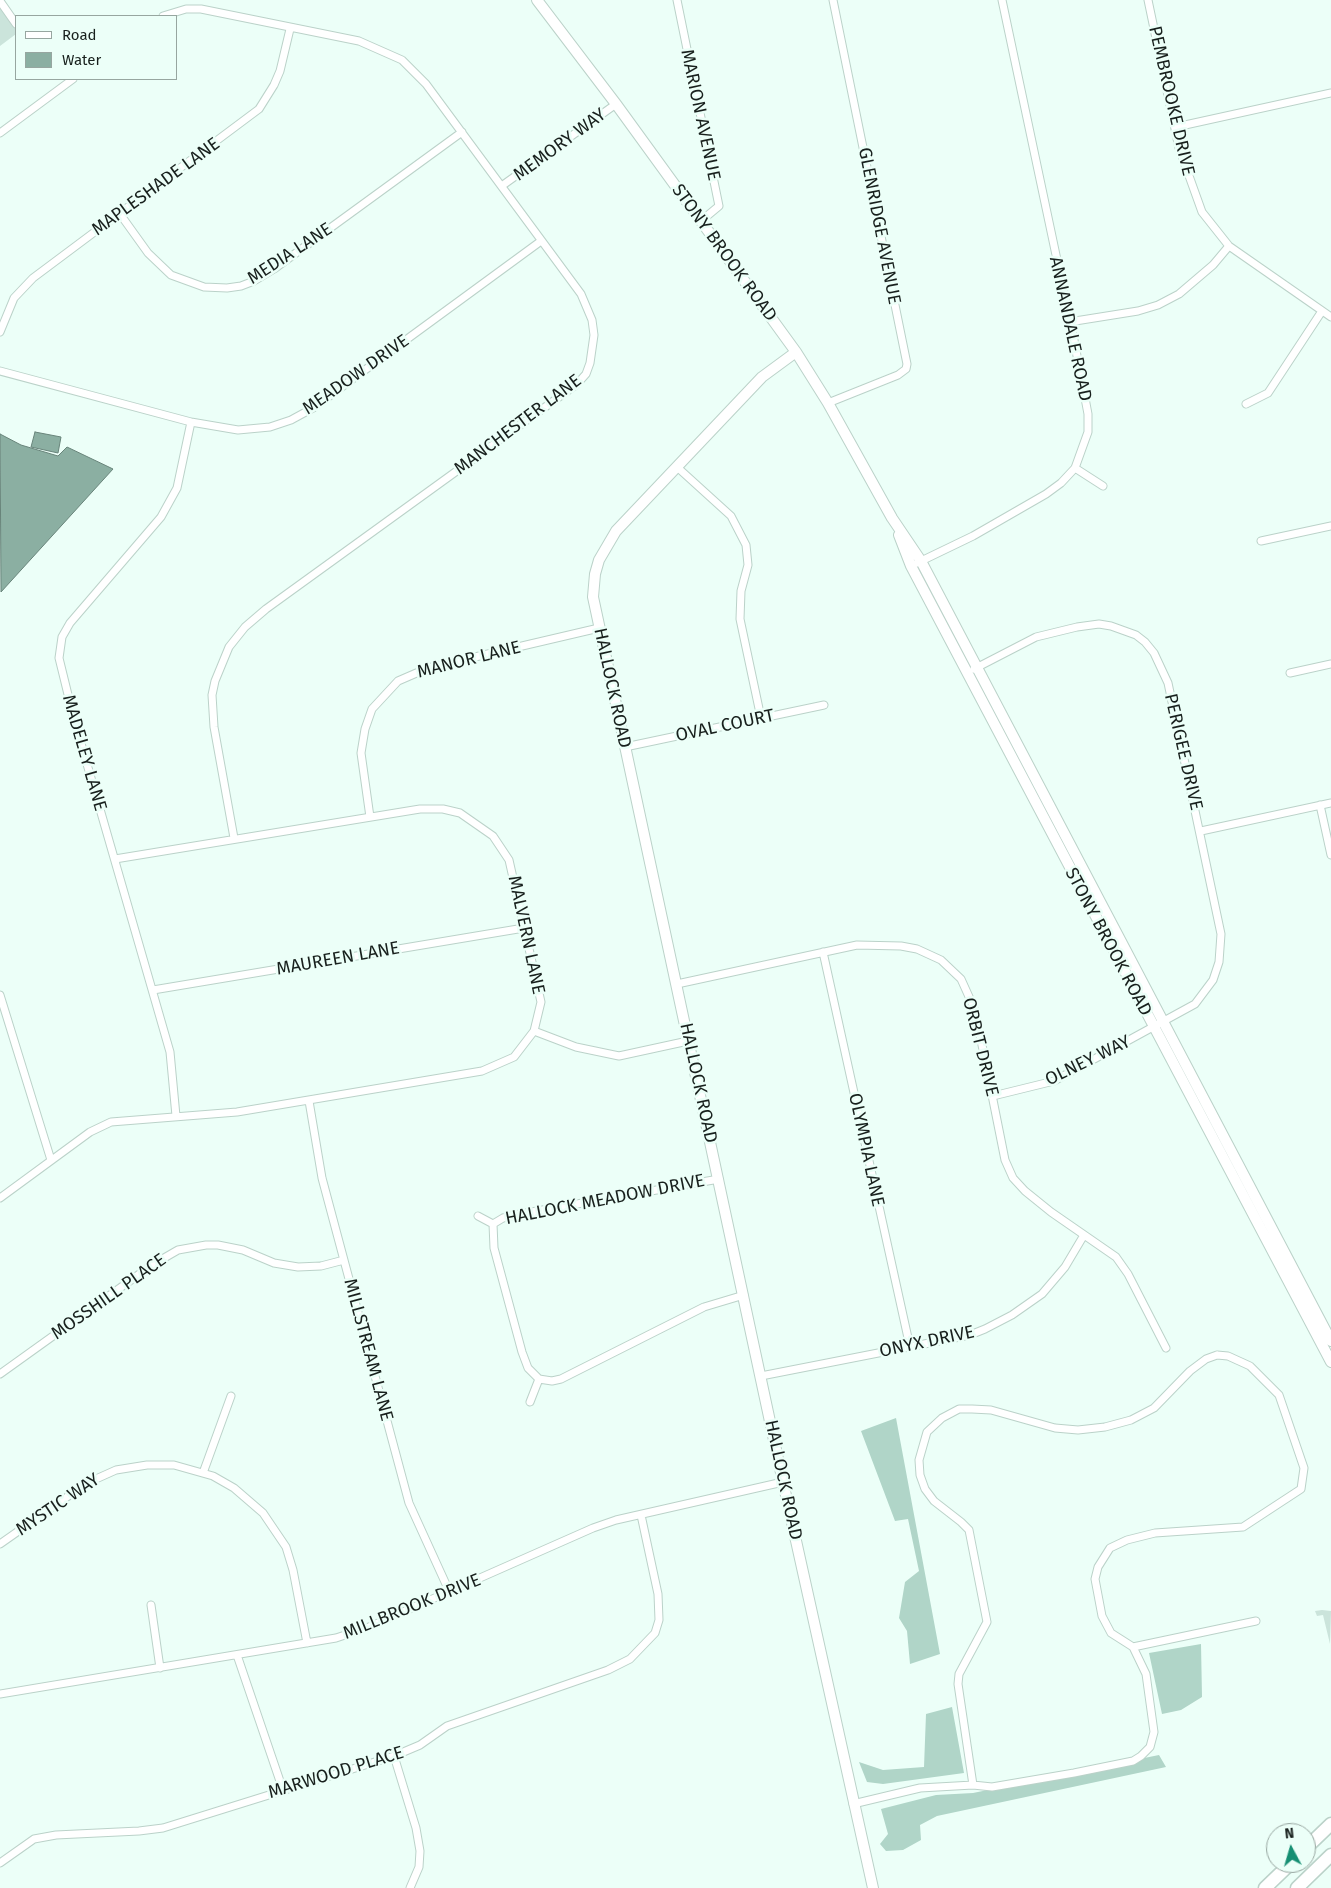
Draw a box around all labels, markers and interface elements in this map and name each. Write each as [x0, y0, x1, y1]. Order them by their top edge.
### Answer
legend [15, 15, 178, 80]
street label: PEMBROOKE DRIVE [1143, 24, 1199, 178]
text: Road [62, 26, 97, 44]
street label: MARION AVENUE [676, 47, 724, 183]
text: Water [62, 51, 101, 69]
street label: MEMORY WAY [509, 104, 611, 186]
street label: MAPLESHADE LANE [88, 133, 224, 241]
street label: GLENRIDGE AVENUE [853, 146, 905, 306]
street label: STONY BROOK ROAD [667, 180, 781, 326]
street label: MEDIA LANE [244, 219, 336, 289]
street label: ANNANDALE ROAD [1044, 255, 1096, 403]
street label: MEADOW DRIVE [299, 330, 413, 420]
street label: MANCHESTER LANE [450, 370, 586, 480]
street label: HALLOCK ROAD [589, 626, 635, 750]
street label: MANOR LANE [415, 637, 523, 683]
street label: MADELEY LANE [57, 692, 111, 814]
street label: PERIGEE DRIVE [1159, 692, 1207, 812]
street label: OVAL COURT [674, 705, 776, 747]
street label: STONY BROOK ROAD [1060, 864, 1156, 1020]
street label: MALVERN LANE [503, 874, 549, 996]
street label: MAUREEN LANE [275, 938, 401, 980]
street label: ORBIT DRIVE [957, 995, 1003, 1099]
street label: HALLOCK ROAD [675, 1021, 721, 1145]
street label: OLNEY WAY [1042, 1031, 1134, 1091]
street label: OLYMPIA LANE [843, 1091, 889, 1209]
street label: HALLOCK MEADOW DRIVE [503, 1170, 707, 1230]
street label: MOSSHILL PLACE [47, 1249, 171, 1345]
street label: MILLSTREAM LANE [339, 1276, 397, 1424]
street label: ONYX DRIVE [878, 1321, 976, 1363]
street label: HALLOCK ROAD [760, 1418, 806, 1542]
street label: MYSTIC WAY [12, 1469, 104, 1541]
street label: MILLBROOK DRIVE [340, 1570, 484, 1644]
street label: MARWOOD PLACE [266, 1742, 406, 1804]
north arrow [1266, 1823, 1316, 1873]
text: N [1284, 1825, 1295, 1843]

